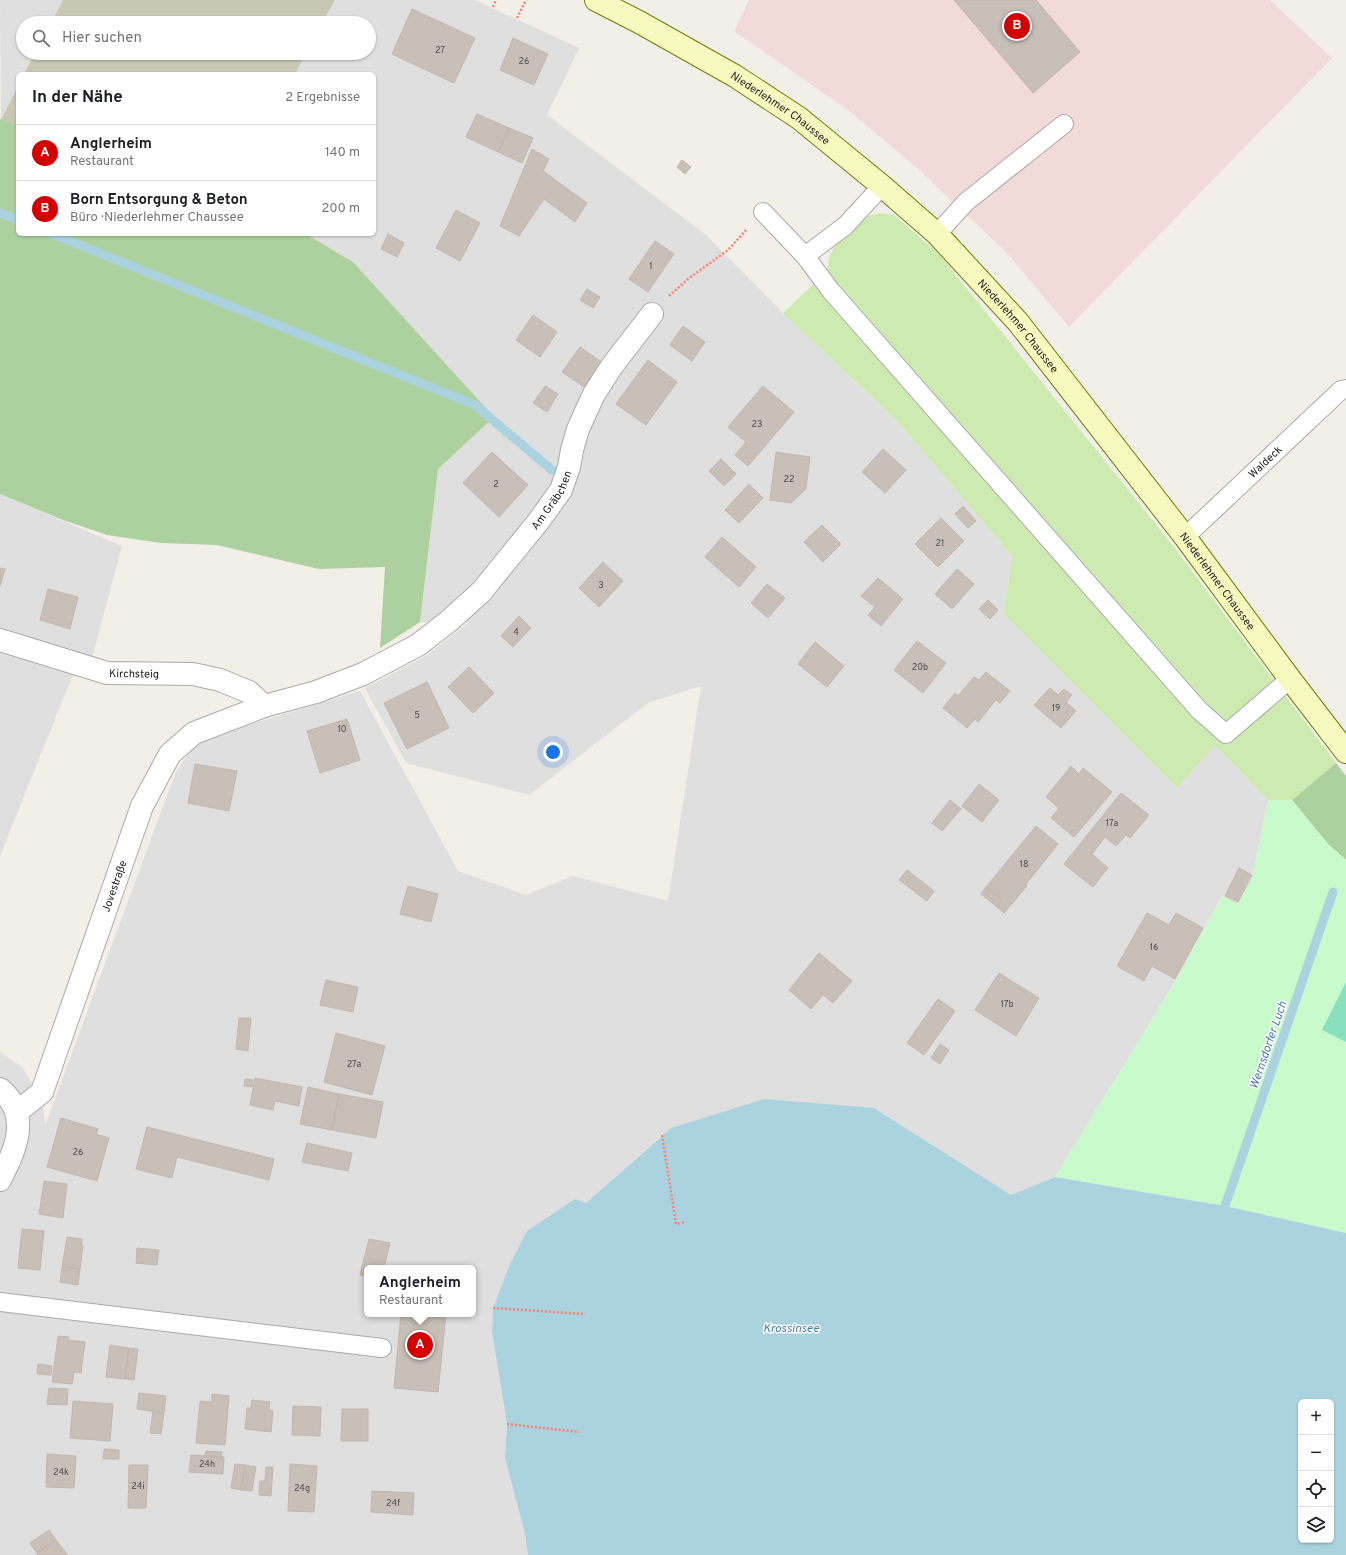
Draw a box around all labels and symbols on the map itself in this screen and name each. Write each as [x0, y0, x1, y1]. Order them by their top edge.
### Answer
pin: B [1004, 11, 1030, 41]
house number: 27 [435, 45, 445, 56]
house number: 26 [519, 56, 529, 67]
street label: Niederlehmer Chaussee [728, 69, 832, 148]
house number: 1 [649, 261, 653, 272]
street label: Niederlehmer Chaussee [974, 277, 1061, 376]
house number: 23 [752, 419, 762, 430]
street label: Waldeck [1246, 443, 1286, 482]
street label: Am Gräbchen [529, 469, 575, 533]
house number: 22 [783, 474, 795, 485]
house number: 2 [493, 479, 499, 490]
street label: Niederlehmer Chaussee [1176, 530, 1258, 634]
house number: 21 [936, 538, 944, 549]
house number: 3 [598, 580, 604, 591]
house number: 4 [513, 627, 519, 638]
house number: 20b [912, 662, 928, 673]
street label: Kirchsteig [109, 667, 159, 682]
house number: 19 [1052, 703, 1060, 714]
house number: 5 [414, 710, 420, 721]
house number: 10 [337, 724, 347, 735]
your location [543, 742, 563, 762]
house number: 17a [1106, 818, 1119, 829]
street label: Jovestraße [99, 859, 130, 914]
house number: 18 [1020, 859, 1028, 870]
house number: 16 [1150, 942, 1158, 953]
house number: 17b [1000, 999, 1014, 1010]
water label: Wernsdorfer Luch [1246, 999, 1292, 1091]
house number: 27a [347, 1059, 362, 1070]
house number: 26 [73, 1147, 83, 1158]
water label: Krossinsee [763, 1321, 820, 1337]
pin: A [407, 1330, 433, 1360]
house number: 24h [199, 1459, 215, 1470]
house number: 24k [53, 1467, 69, 1478]
house number: 24i [131, 1481, 145, 1492]
house number: 24g [294, 1483, 310, 1494]
house number: 24f [386, 1498, 400, 1509]

